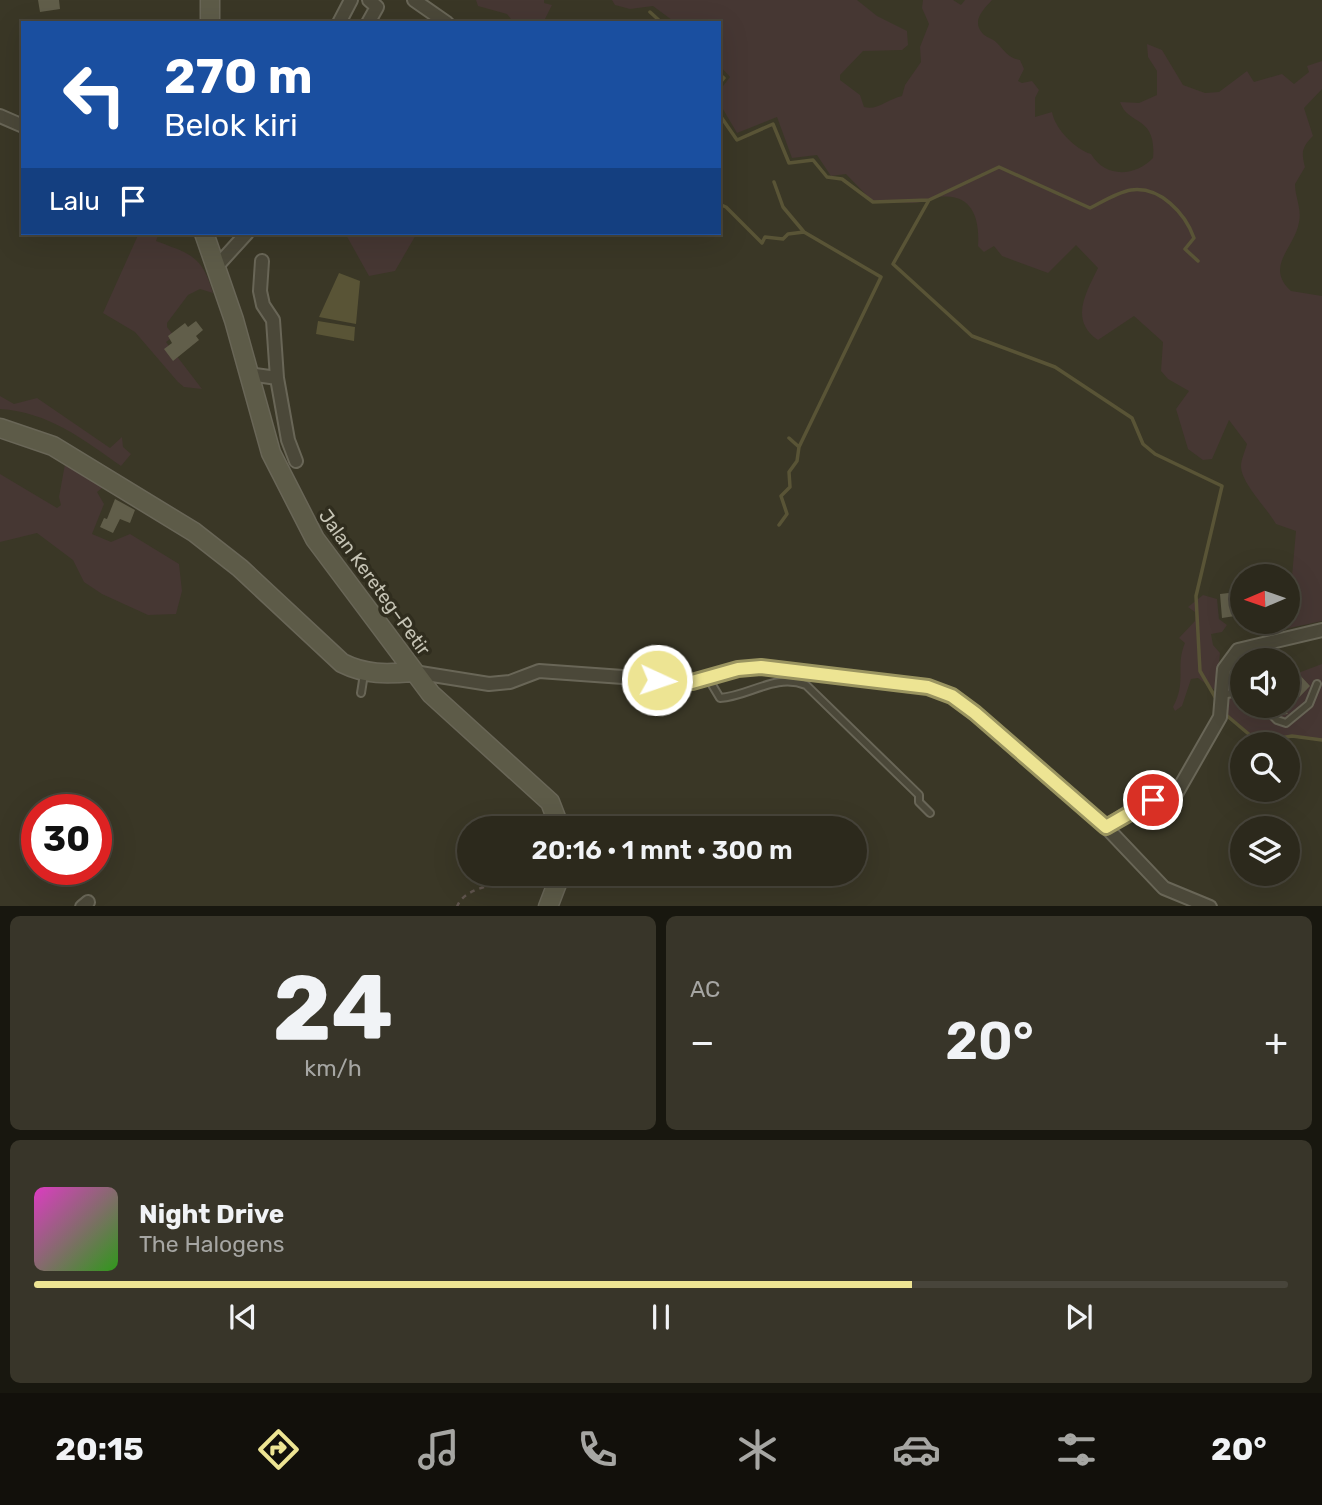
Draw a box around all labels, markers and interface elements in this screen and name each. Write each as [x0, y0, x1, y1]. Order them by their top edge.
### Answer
text: 270 m [164, 47, 313, 105]
icon: left [49, 49, 140, 140]
text: Belok kiri [164, 106, 298, 144]
icon: arrive [114, 182, 152, 220]
text: Lalu [49, 186, 100, 217]
street label: Jalan Kereteg–Petir [314, 505, 436, 660]
north arrow [1230, 564, 1300, 634]
map controls [1230, 564, 1300, 886]
position arrow [620, 643, 694, 717]
button: sound [1230, 648, 1300, 718]
button: search [1230, 732, 1300, 802]
pin [1123, 770, 1183, 830]
icon: arrive [1134, 781, 1172, 819]
speed limit sign: 30 [21, 794, 112, 885]
button: layers [1230, 816, 1300, 886]
text: 20:16 · 1 mnt · 300 m [531, 835, 793, 866]
text: 24 [273, 954, 393, 1062]
text: AC [690, 975, 720, 1003]
text: 20° [945, 1010, 1034, 1072]
text: − [690, 1019, 715, 1065]
text: + [1264, 1019, 1288, 1065]
text: km/h [304, 1054, 362, 1082]
text: Night Drive [139, 1199, 284, 1230]
text: The Halogens [139, 1230, 285, 1258]
icon: previous [224, 1298, 262, 1336]
icon: pause [642, 1298, 680, 1336]
icon: next [1060, 1298, 1098, 1336]
icon: directions [254, 1425, 303, 1474]
icon: music [414, 1425, 463, 1474]
icon: phone [573, 1425, 622, 1474]
icon: climate [733, 1425, 782, 1474]
icon: car [892, 1425, 941, 1474]
icon: filters [1052, 1425, 1101, 1474]
text: 20:15 [55, 1430, 144, 1468]
text: 20° [1211, 1430, 1267, 1468]

